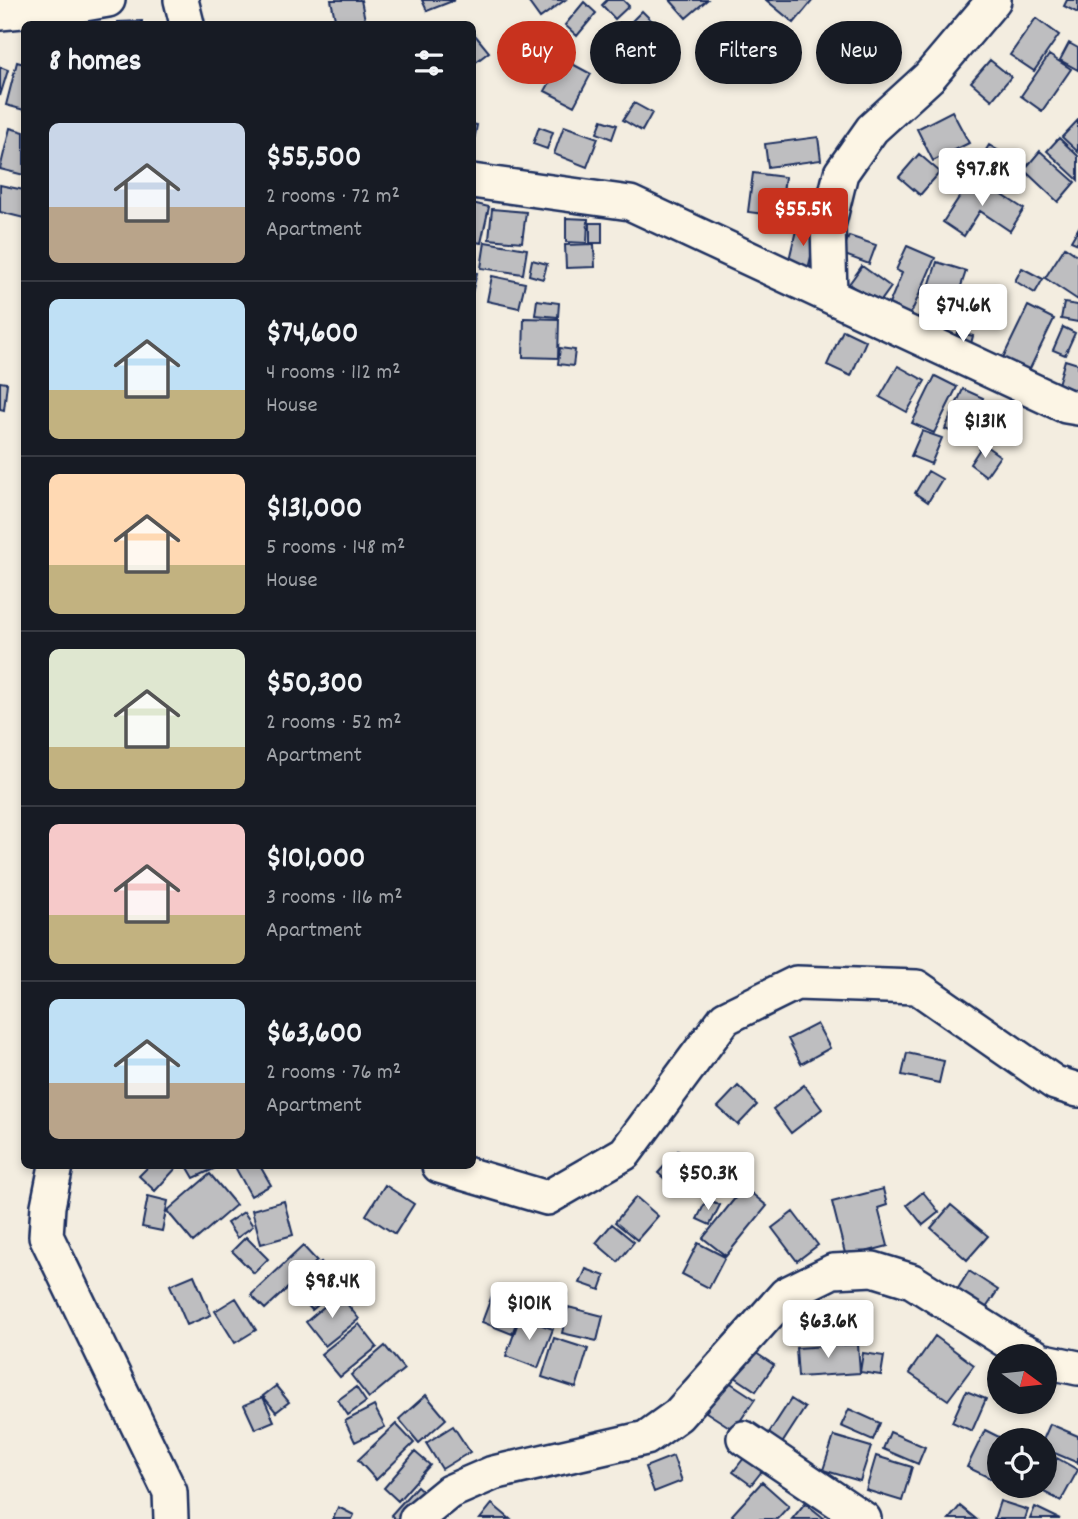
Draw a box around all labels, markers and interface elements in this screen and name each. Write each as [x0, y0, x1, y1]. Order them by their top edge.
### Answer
chip: Buy [497, 21, 576, 84]
chip: Rent [590, 21, 681, 84]
chip: Filters [695, 21, 802, 84]
chip: New [816, 21, 902, 84]
text: 8 homes [49, 42, 141, 85]
icon: filters [410, 44, 448, 82]
text: $55,500 [266, 138, 361, 181]
pin: $97.8K [925, 148, 1039, 208]
icon: home [105, 151, 189, 235]
text: $97.8K [955, 154, 1009, 187]
text: 2 rooms · 72 m² [266, 181, 400, 214]
pin: $55.5K [746, 188, 860, 248]
text: $55.5K [774, 194, 832, 227]
text: Apartment [266, 214, 362, 247]
pin: $74.6K [906, 284, 1020, 344]
text: $74.6K [935, 290, 991, 323]
text: $74,600 [266, 314, 358, 357]
icon: home [105, 327, 189, 411]
text: 4 rooms · 112 m² [266, 357, 401, 390]
text: House [266, 390, 318, 423]
pin: $131K [936, 400, 1034, 460]
text: $131K [964, 406, 1006, 439]
text: $131,000 [266, 489, 362, 532]
icon: home [105, 502, 189, 586]
text: 5 rooms · 148 m² [266, 532, 405, 565]
text: House [266, 565, 318, 598]
text: $50,300 [266, 664, 363, 707]
icon: home [105, 677, 189, 761]
text: 2 rooms · 52 m² [266, 707, 402, 740]
text: Apartment [266, 740, 362, 773]
text: $101,000 [266, 839, 365, 882]
icon: home [105, 852, 189, 936]
text: 3 rooms · 116 m² [266, 882, 403, 915]
text: Apartment [266, 915, 362, 948]
text: $63,600 [266, 1014, 362, 1057]
icon: home [105, 1027, 189, 1111]
text: 2 rooms · 76 m² [266, 1057, 401, 1090]
text: Apartment [266, 1090, 362, 1123]
pin: $50.3K [651, 1152, 765, 1212]
text: $50.3K [678, 1158, 738, 1191]
pin: $98.4K [275, 1260, 389, 1320]
text: $98.4K [304, 1266, 360, 1299]
pin: $101K [480, 1282, 578, 1342]
text: $101K [507, 1288, 551, 1321]
pin: $63.6K [771, 1300, 885, 1360]
text: $63.6K [799, 1306, 857, 1339]
north arrow [987, 1344, 1057, 1414]
map controls [987, 1344, 1057, 1498]
button: locate [987, 1428, 1057, 1498]

